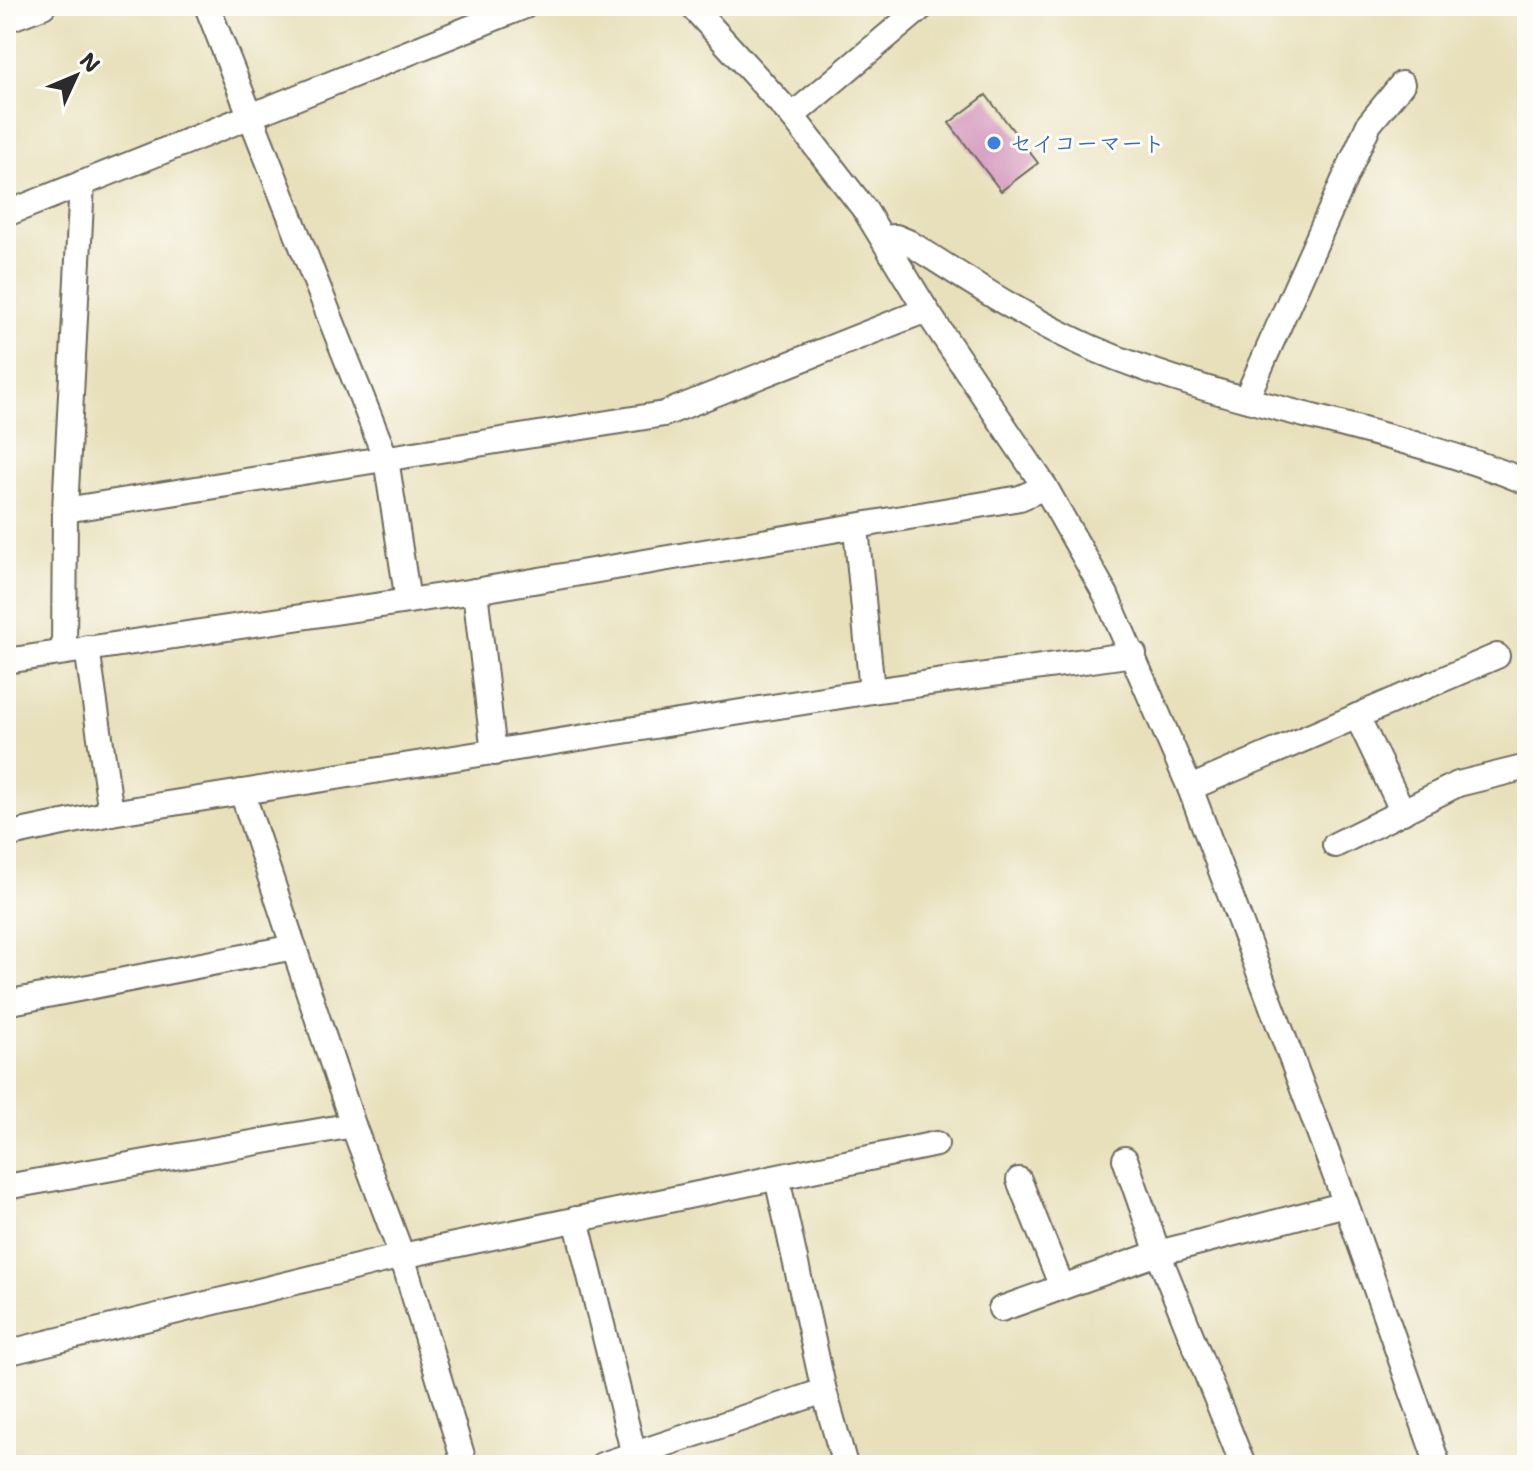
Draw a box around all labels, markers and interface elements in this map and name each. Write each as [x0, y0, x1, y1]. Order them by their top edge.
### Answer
north arrow [36, 36, 116, 116]
text: N [74, 46, 107, 79]
place label: セイコーマート [1010, 129, 1165, 158]
marker: セイコーマート [985, 134, 1003, 152]

